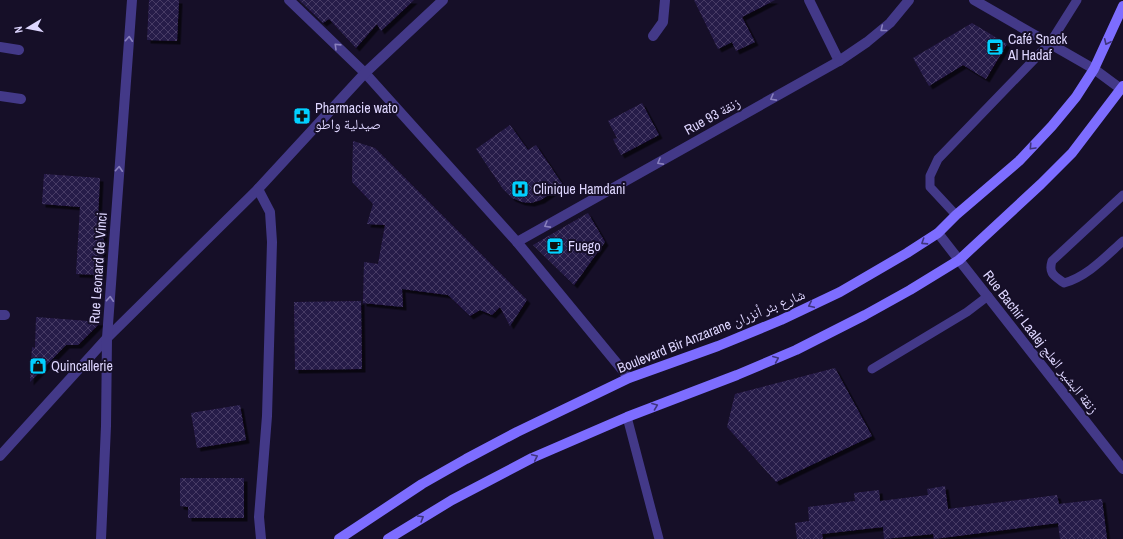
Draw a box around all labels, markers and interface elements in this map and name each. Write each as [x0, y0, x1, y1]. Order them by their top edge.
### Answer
north arrow [8, 8, 48, 48]
one-way arrow [881, 24, 888, 31]
text: N [11, 25, 26, 34]
place label: Café Snack Al Hadaf [1007, 30, 1068, 64]
one-way arrow [124, 36, 133, 42]
cafe icon: Café Snack Al Hadaf [985, 37, 1005, 57]
one-way arrow [1104, 37, 1112, 45]
one-way arrow [334, 43, 342, 51]
street label: Rue 93 زنقة [681, 93, 743, 139]
one-way arrow [770, 93, 777, 100]
place label: Pharmacie wato صيدلية واطو [315, 99, 398, 133]
pharmacy icon: Pharmacie wato صيدلية واطو [292, 106, 312, 126]
one-way arrow [1029, 142, 1037, 150]
one-way arrow [657, 157, 664, 164]
one-way arrow [115, 166, 124, 172]
hospital icon: Clinique Hamdani [510, 179, 530, 199]
place label: Clinique Hamdani [533, 180, 626, 198]
street label: Rue Leonard de Vinci [85, 212, 111, 324]
one-way arrow [543, 221, 551, 228]
cafe icon: Fuego [545, 236, 565, 256]
place label: Fuego [568, 237, 601, 255]
one-way arrow [921, 237, 928, 245]
street label: Rue Bachir Laalej زنقة البشير العلج [979, 267, 1103, 418]
street label: Boulevard Bir Anzarane شارع بئر أنزران [615, 285, 808, 378]
one-way arrow [105, 296, 114, 302]
one-way arrow [808, 301, 815, 309]
one-way arrow [772, 355, 779, 363]
shop icon: Quincallerie [28, 356, 48, 376]
place label: Quincallerie [51, 357, 113, 375]
one-way arrow [651, 403, 658, 411]
one-way arrow [531, 453, 538, 461]
one-way arrow [417, 516, 424, 523]

